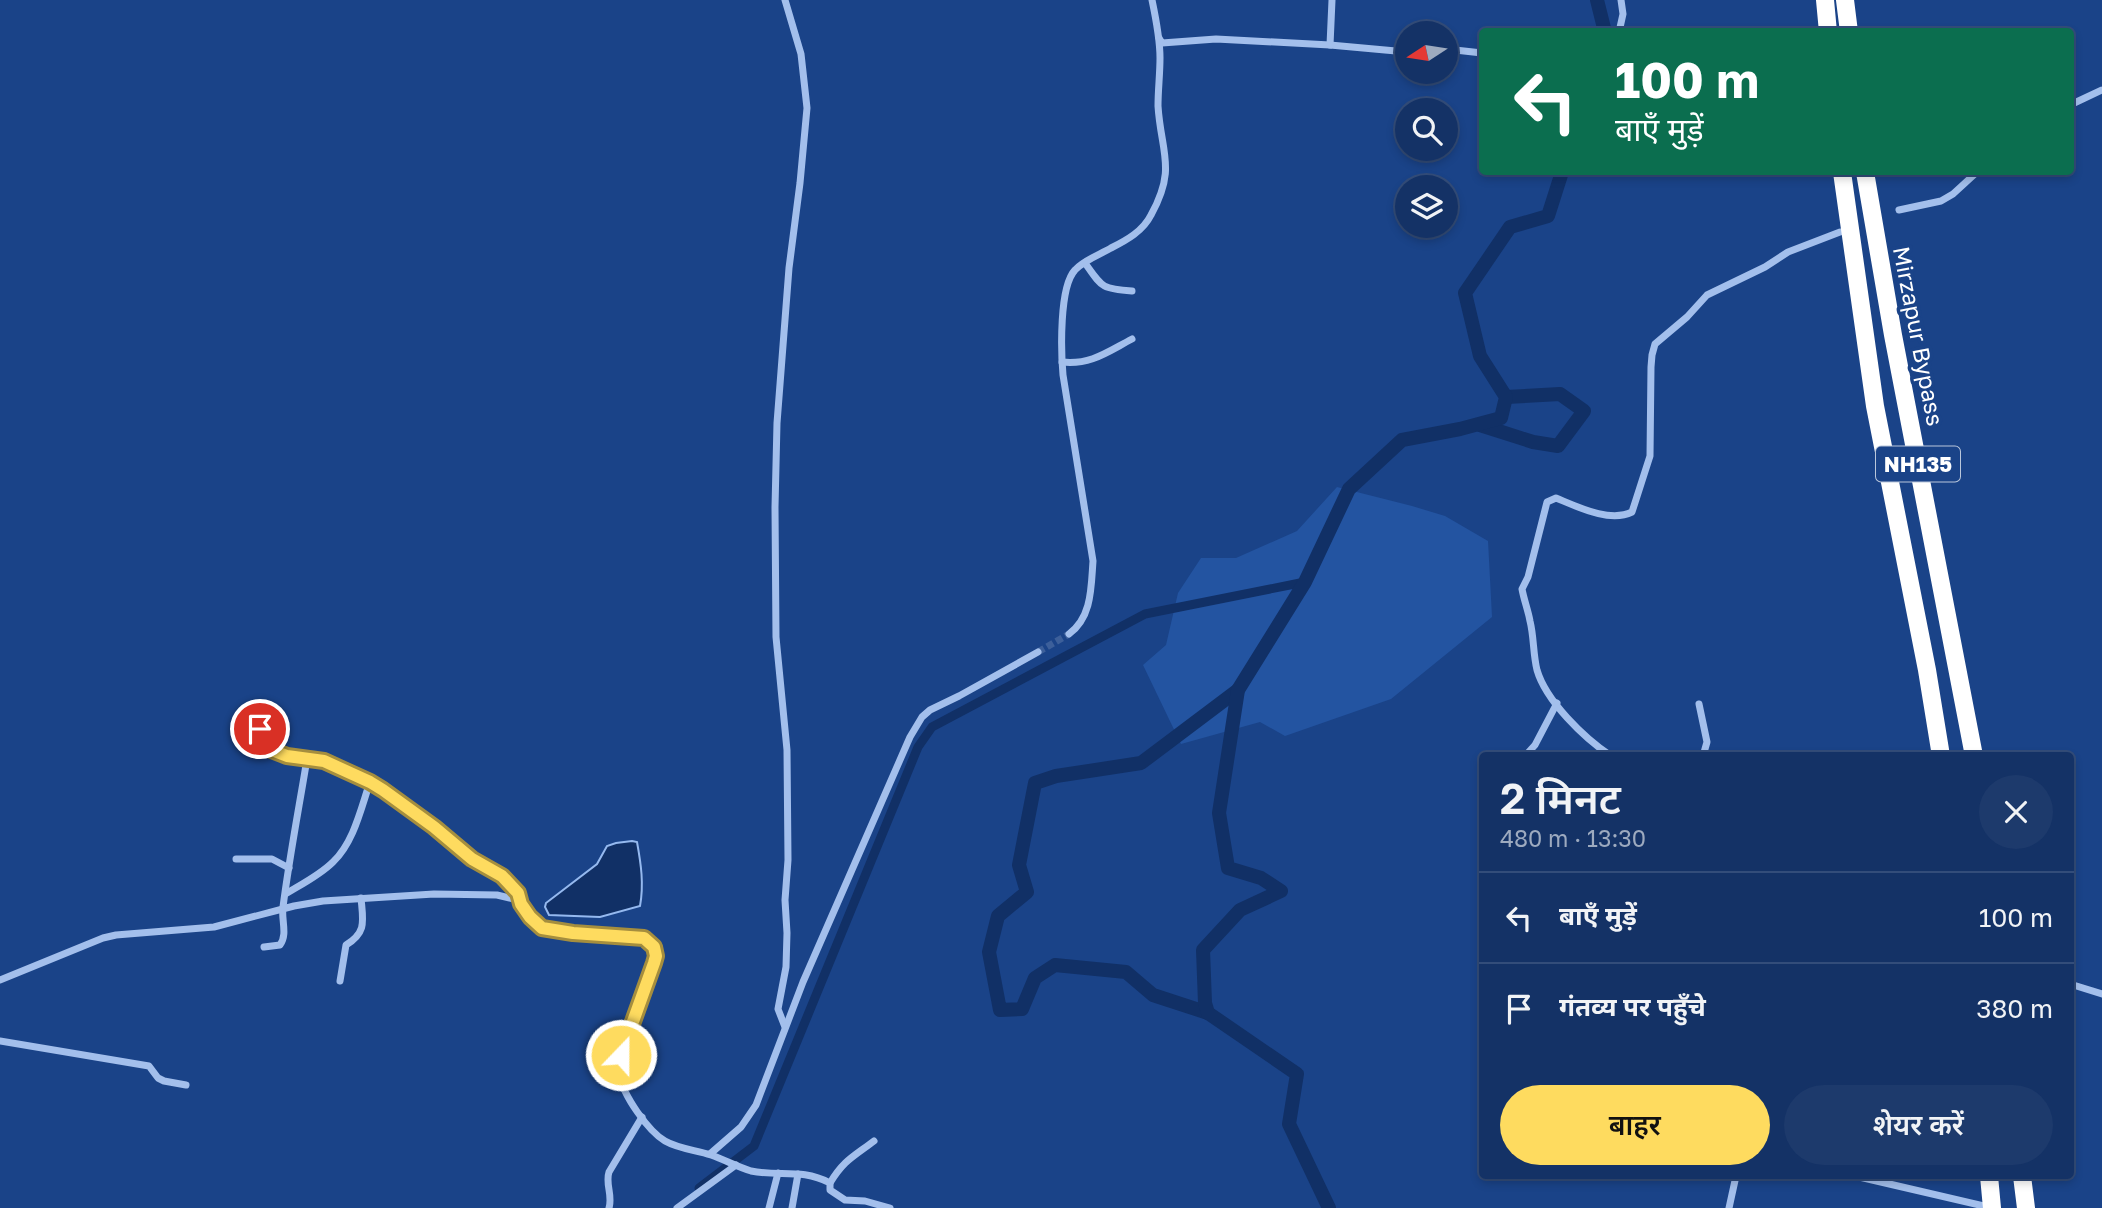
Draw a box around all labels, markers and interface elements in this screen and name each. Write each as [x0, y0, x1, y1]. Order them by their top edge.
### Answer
north arrow [1395, 21, 1458, 84]
map controls [1395, 21, 1458, 238]
text: 100 m [1615, 50, 1759, 109]
icon: left [1500, 56, 1591, 147]
button: search [1395, 98, 1458, 161]
text: बाएँ मुड़ें [1615, 110, 1704, 148]
button: layers [1395, 175, 1458, 238]
street label: Mirzapur Bypass [1888, 244, 1950, 428]
road number: NH135 [1876, 447, 1960, 482]
pin [230, 699, 290, 759]
icon: arrive [241, 710, 279, 748]
text: 2 मिनट [1500, 773, 1621, 823]
button: close [1979, 775, 2053, 849]
text: 480 m · 13:30 [1500, 824, 1646, 852]
icon: left [1500, 899, 1538, 937]
text: बाएँ मुड़ें [1559, 900, 1637, 931]
text: 100 m [1979, 902, 2053, 933]
icon: arrive [1500, 990, 1538, 1028]
text: गंतव्य पर पहुँचे [1559, 991, 1706, 1022]
text: 380 m [1976, 993, 2053, 1024]
position arrow [584, 1018, 658, 1092]
button: बाहर [1500, 1085, 1770, 1165]
button: शेयर करें [1784, 1085, 2053, 1165]

